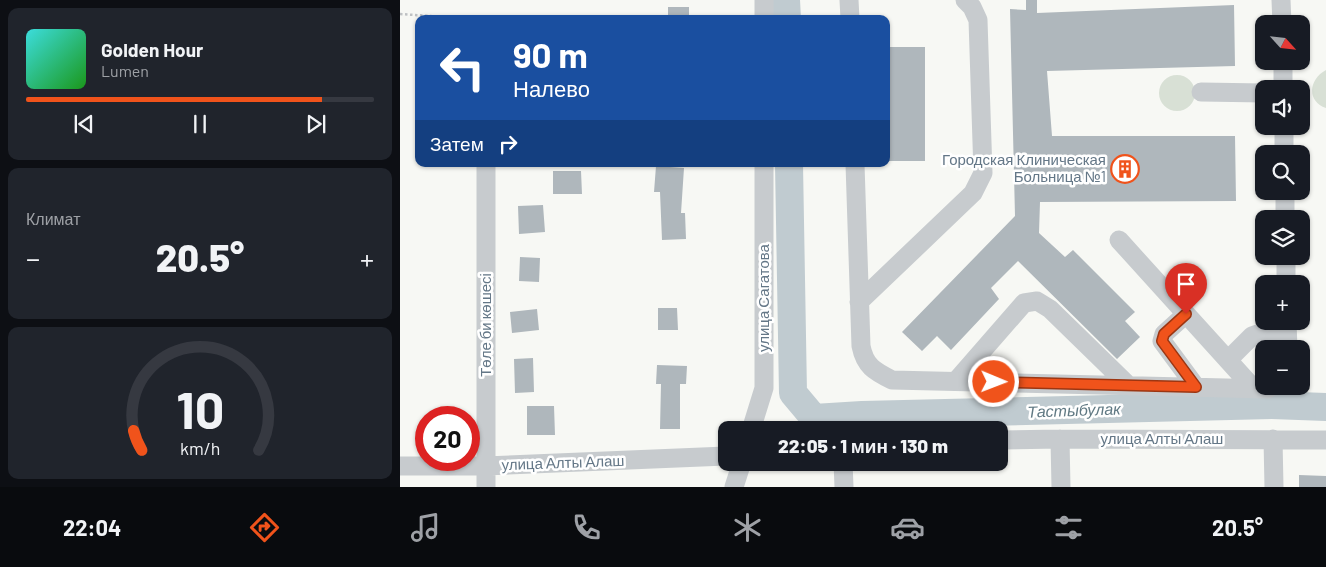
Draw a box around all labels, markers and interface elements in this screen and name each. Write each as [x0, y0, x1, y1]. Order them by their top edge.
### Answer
north arrow [1255, 15, 1310, 70]
map controls [1255, 15, 1310, 395]
text: 90 m [513, 33, 588, 75]
icon: left [430, 35, 495, 100]
text: Golden Hour [101, 38, 203, 61]
text: Lumen [101, 61, 149, 80]
text: Налево [513, 75, 590, 101]
button: sound [1255, 80, 1310, 135]
icon: previous [70, 110, 98, 138]
icon: pause [186, 110, 214, 138]
icon: next [302, 110, 330, 138]
icon: right [494, 130, 522, 158]
text: Затем [430, 132, 484, 155]
button: search [1255, 145, 1310, 200]
place label: Городская Клиническая Больница №1 [942, 150, 1106, 185]
building icon: Городская Клиническая Больница №1 [1110, 154, 1140, 184]
text: Климат [26, 209, 80, 228]
button: layers [1255, 210, 1310, 265]
text: 20.5° [156, 234, 244, 280]
text: − [26, 241, 40, 275]
text: + [360, 241, 374, 275]
street label: улица Сагатова [754, 243, 772, 352]
pin [1165, 263, 1207, 314]
icon: arrive [1172, 270, 1200, 298]
street label: Төле би көшесі [476, 273, 494, 377]
button: + [1255, 275, 1310, 330]
button: − [1255, 340, 1310, 395]
position arrow [967, 355, 1019, 407]
text: 10 [176, 377, 224, 439]
water label: Тастыбулак [1027, 398, 1122, 421]
speed limit sign: 20 [415, 406, 480, 471]
street label: улица Алты Алаш [1101, 429, 1223, 447]
text: 22:05 · 1 мин · 130 m [778, 434, 948, 457]
text: km/h [180, 437, 220, 459]
street label: улица Алты Алаш [501, 451, 625, 473]
icon: directions [247, 510, 282, 545]
icon: music [408, 510, 443, 545]
icon: phone [569, 510, 604, 545]
icon: climate [730, 510, 765, 545]
icon: car [890, 510, 925, 545]
icon: filters [1051, 510, 1086, 545]
text: 22:04 [63, 514, 121, 540]
text: 20.5° [1212, 514, 1263, 540]

